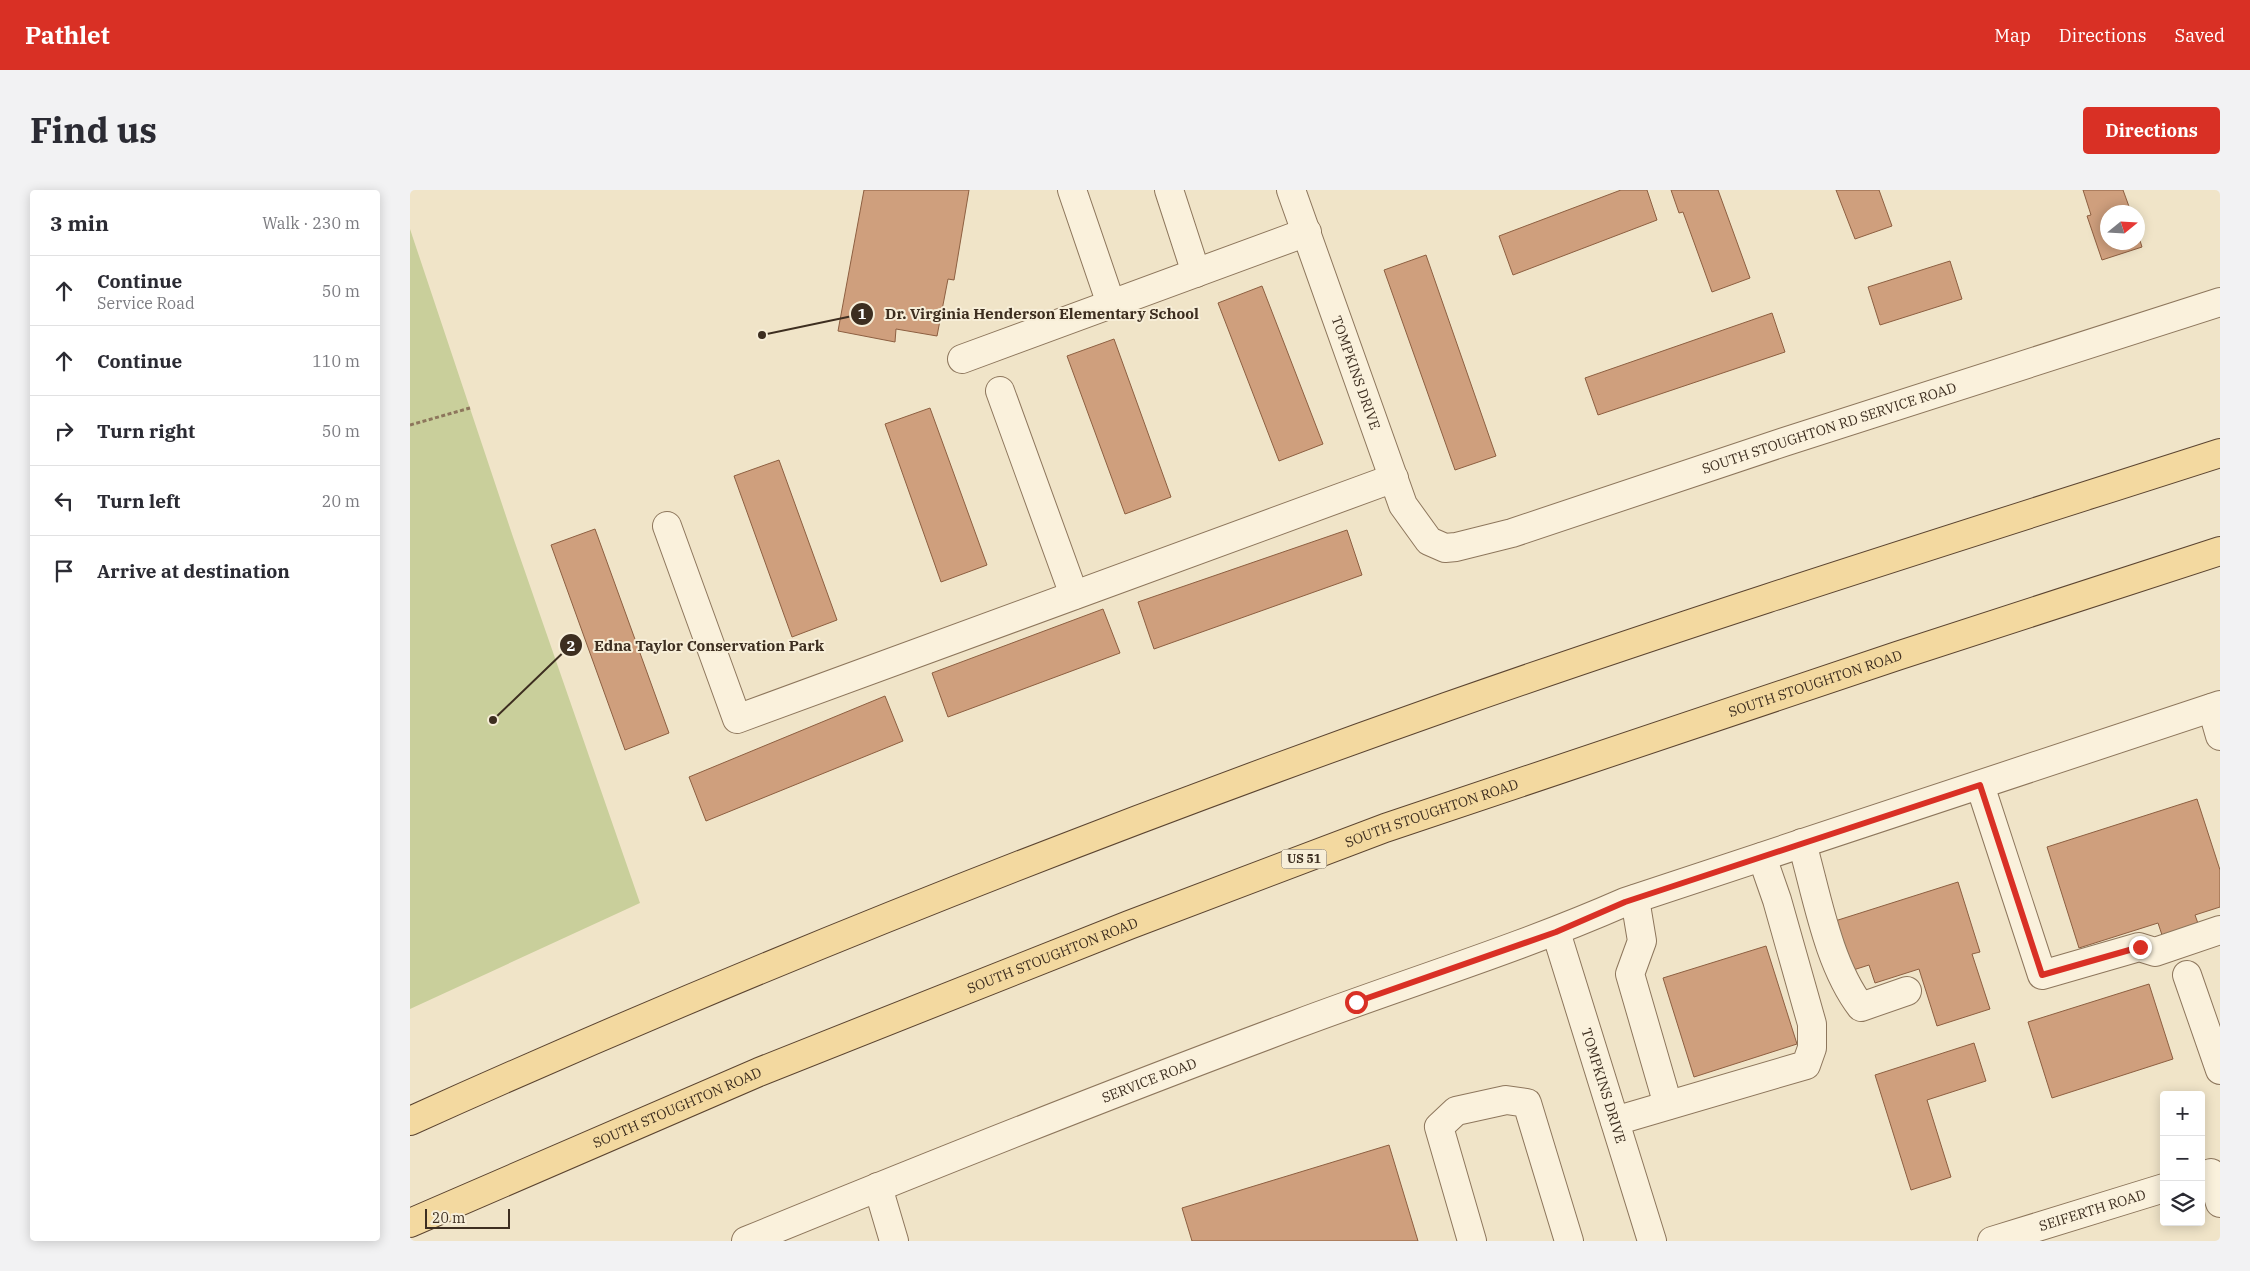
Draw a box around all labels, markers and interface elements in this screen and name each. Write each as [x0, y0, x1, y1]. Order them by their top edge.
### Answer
text: Pathlet [25, 19, 110, 51]
text: Map [1994, 24, 2031, 47]
text: Directions [2059, 24, 2147, 47]
text: Saved [2175, 24, 2225, 47]
text: Find us [30, 107, 157, 153]
button: Directions [2083, 107, 2220, 154]
north arrow [2100, 205, 2145, 250]
text: 3 min [50, 209, 109, 237]
text: Walk · 230 m [262, 213, 360, 233]
text: Continue [97, 269, 182, 293]
icon: ahead [50, 277, 78, 305]
text: 50 m [322, 281, 360, 301]
text: Service Road [97, 293, 195, 313]
callout: Dr. Virginia Henderson Elementary School [850, 299, 1209, 329]
text: 1 [857, 304, 867, 323]
text: Dr. Virginia Henderson Elementary School [885, 304, 1199, 323]
street label: TOMPKINS DRIVE [1327, 313, 1385, 432]
icon: ahead [50, 347, 78, 375]
text: Continue [97, 349, 182, 373]
text: 110 m [312, 351, 360, 371]
street label: SOUTH STOUGHTON RD SERVICE ROAD [1700, 378, 1959, 478]
icon: right [50, 417, 78, 445]
text: Turn right [97, 419, 195, 443]
text: 50 m [322, 421, 360, 441]
icon: left [50, 487, 78, 515]
text: Turn left [97, 489, 180, 513]
text: 20 m [322, 491, 360, 511]
icon: arrive [50, 557, 78, 585]
text: Arrive at destination [97, 559, 290, 583]
callout: Edna Taylor Conservation Park [559, 630, 834, 660]
text: 2 [566, 636, 576, 655]
text: Edna Taylor Conservation Park [594, 636, 825, 655]
street label: SOUTH STOUGHTON ROAD [1726, 646, 1905, 721]
street label: SOUTH STOUGHTON ROAD [1342, 775, 1521, 851]
road number: US 51 [1282, 850, 1326, 869]
street label: SOUTH STOUGHTON ROAD [964, 913, 1140, 997]
route end [2129, 936, 2152, 959]
route start [1345, 991, 1368, 1014]
street label: TOMPKINS DRIVE [1577, 1026, 1630, 1146]
street label: SERVICE ROAD [1099, 1054, 1199, 1107]
street label: SOUTH STOUGHTON ROAD [590, 1063, 764, 1152]
map controls [2160, 1091, 2205, 1226]
button: + [2160, 1091, 2205, 1136]
button: − [2160, 1136, 2205, 1181]
button: layers [2160, 1181, 2205, 1226]
street label: SEIFERTH ROAD [2037, 1185, 2148, 1235]
scale bar [425, 1206, 510, 1229]
text: 20 m [432, 1209, 465, 1227]

